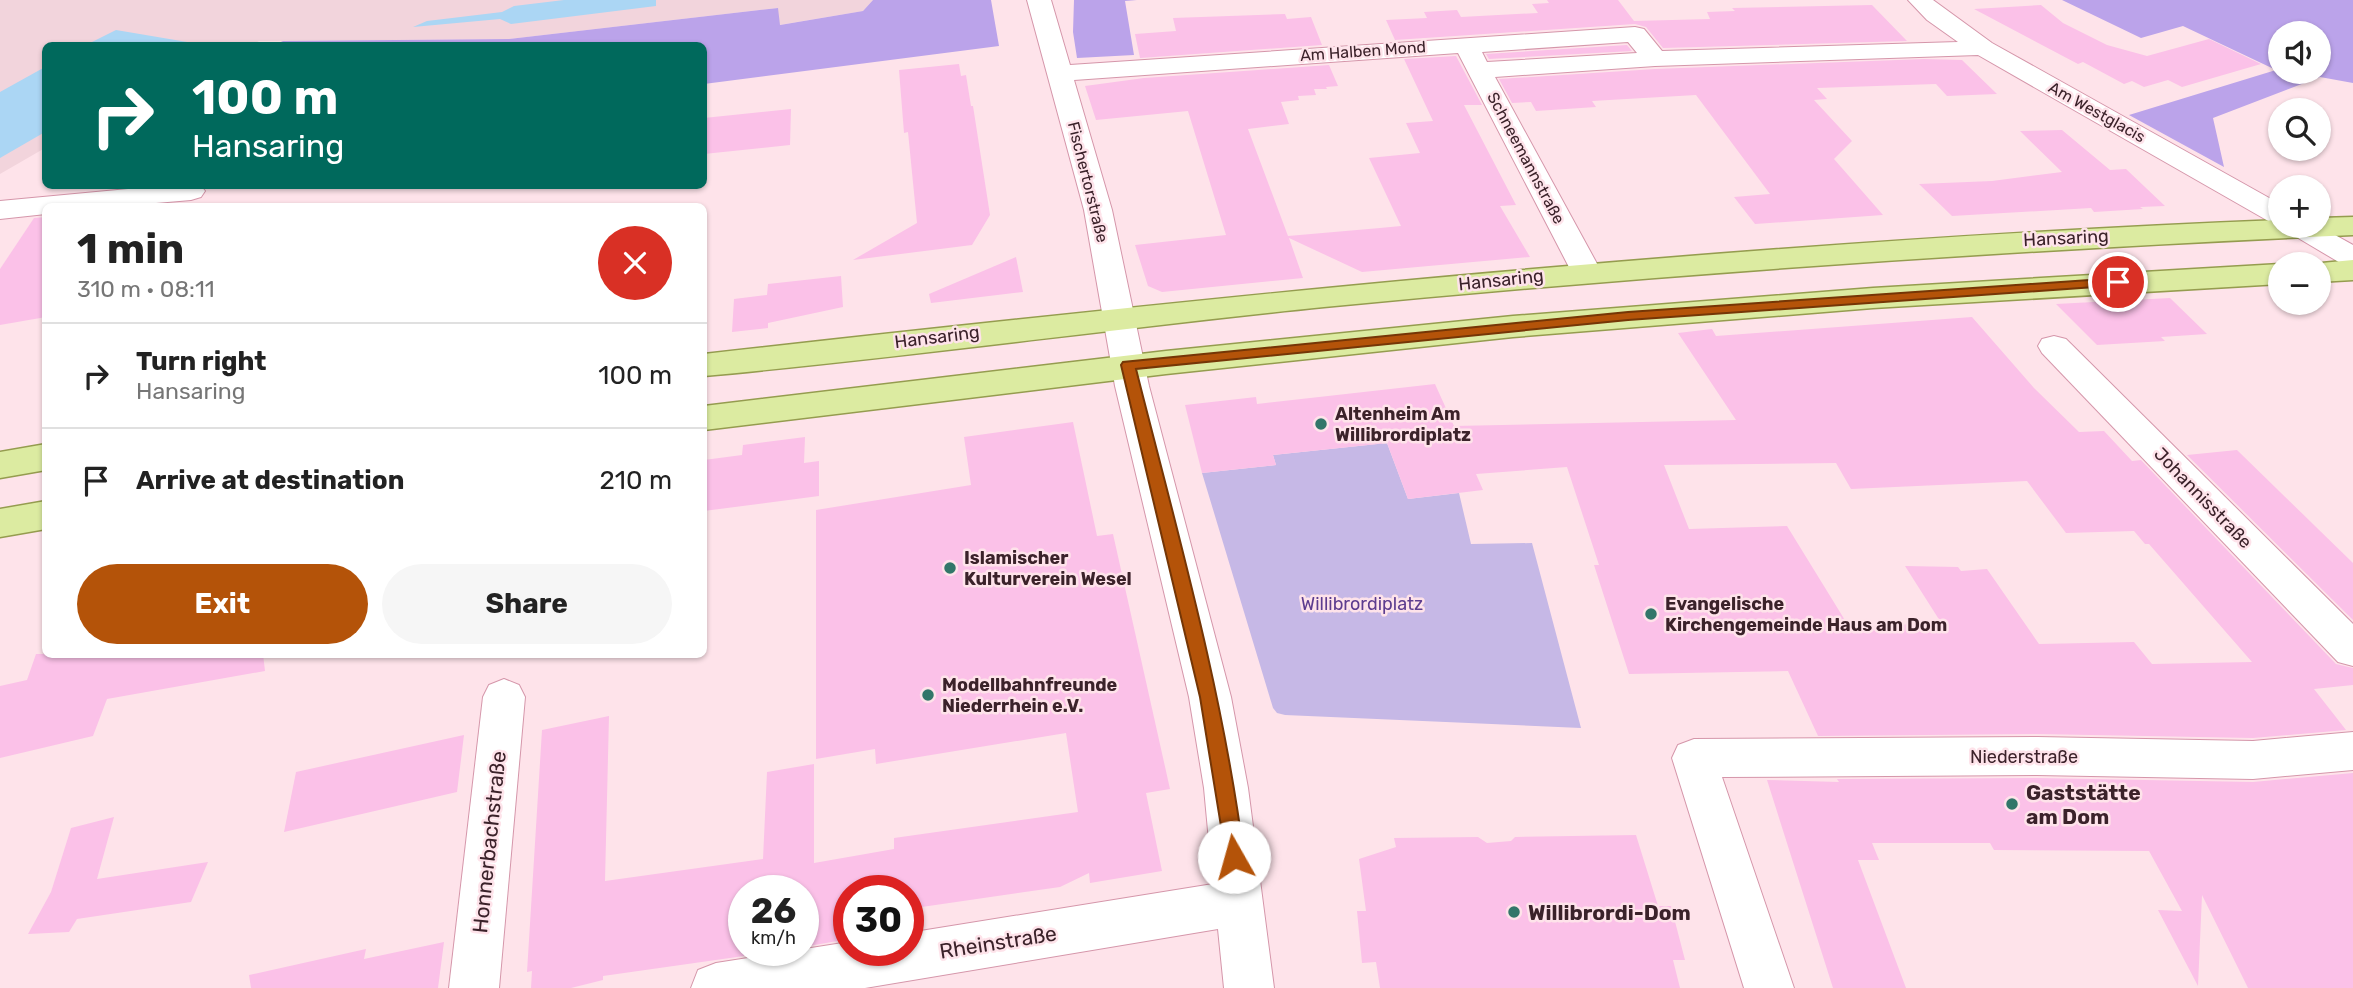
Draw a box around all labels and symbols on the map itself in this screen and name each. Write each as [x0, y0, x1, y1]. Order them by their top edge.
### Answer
street label: Am Halben Mond [1299, 37, 1427, 65]
street label: Am Westglacis [2045, 78, 2149, 146]
street label: Schneemannstraße [1483, 89, 1569, 227]
street label: Fischertorstraße [1064, 119, 1112, 245]
street label: Hansaring [2023, 225, 2109, 251]
pin [2088, 252, 2148, 312]
street label: Hansaring [1457, 265, 1545, 295]
street label: Hansaring [893, 321, 981, 353]
place label: Altenheim Am Willibrordiplatz [1335, 403, 1471, 446]
marker: Altenheim Am Willibrordiplatz [1313, 416, 1329, 432]
street label: Johannisstraße [2149, 443, 2257, 553]
place label: Islamischer Kulturverein Wesel [964, 547, 1132, 590]
marker: Islamischer Kulturverein Wesel [942, 560, 958, 576]
park label: Willibrordiplatz [1301, 593, 1423, 615]
place label: Evangelische Kirchengemeinde Haus am Dom [1665, 593, 1947, 636]
marker: Evangelische Kirchengemeinde Haus am Dom [1643, 606, 1659, 622]
place label: Modellbahnfreunde Niederrhein e.V. [942, 674, 1118, 717]
marker: Modellbahnfreunde Niederrhein e.V. [920, 687, 936, 703]
street label: Niederstraße [1970, 746, 2078, 768]
street label: Honnerbachstraße [467, 750, 511, 934]
place label: Gaststätte am Dom [2026, 780, 2141, 829]
marker: Gaststätte am Dom [2004, 796, 2020, 812]
position arrow [1197, 820, 1271, 894]
speed limit sign: 30 [833, 875, 924, 966]
place label: Willibrordi-Dom [1528, 900, 1691, 925]
marker: Willibrordi-Dom [1506, 904, 1522, 920]
street label: Rheinstraße [938, 920, 1058, 964]

